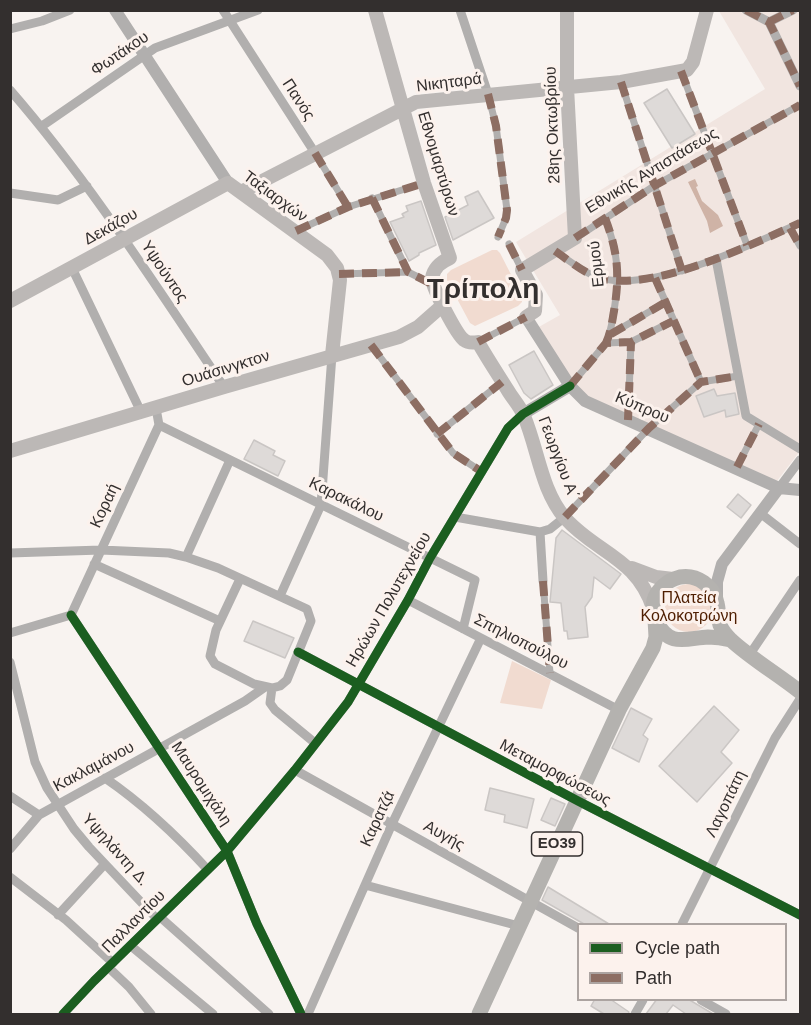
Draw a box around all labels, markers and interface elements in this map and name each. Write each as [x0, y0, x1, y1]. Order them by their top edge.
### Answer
street label: Φωτάκου [87, 28, 153, 80]
street label: 28ης Οκτωβρίου [541, 66, 565, 184]
street label: Νικηταρά [415, 69, 483, 97]
street label: Πανός [278, 76, 318, 124]
street label: Εθνομαρτύρων [413, 109, 463, 219]
street label: Εθνικής Αντιστάσεως [582, 124, 722, 218]
street label: Ταξιαρχών [239, 167, 311, 227]
street label: Δεκάζου [81, 204, 141, 250]
street label: Υψούντος [136, 237, 192, 307]
street label: Ερμού [585, 240, 609, 288]
district label: Τρίπολη [427, 273, 539, 307]
street label: Ουάσινγκτον [180, 347, 272, 391]
street label: Κύπρου [612, 388, 672, 428]
street label: Γεωργίου Α΄ [533, 414, 583, 502]
street label: Καρακάλου [306, 474, 386, 526]
street label: Κοραή [86, 481, 124, 531]
street label: Ηρώων Πολυτεχνείου [342, 529, 436, 671]
park label: Πλατεία Κολοκοτρώνη [640, 589, 738, 627]
street label: Σπηλιοπούλου [471, 610, 571, 674]
street label: Μεταμορφώσεως [496, 736, 614, 810]
street label: Κακλαμάνου [50, 738, 138, 796]
street label: Μαυρομιχάλη [167, 738, 235, 830]
street label: Λαγοπάτη [702, 767, 750, 841]
street label: Καρατζά [357, 788, 399, 850]
street label: Υψηλάντη Δ. [77, 810, 153, 890]
street label: Αυγής [420, 817, 468, 855]
road number: ΕΟ39 [532, 832, 582, 856]
street label: Παλλαντίου [98, 886, 170, 958]
legend [577, 923, 787, 1001]
text: Cycle path [635, 938, 720, 958]
text: Path [635, 968, 672, 988]

